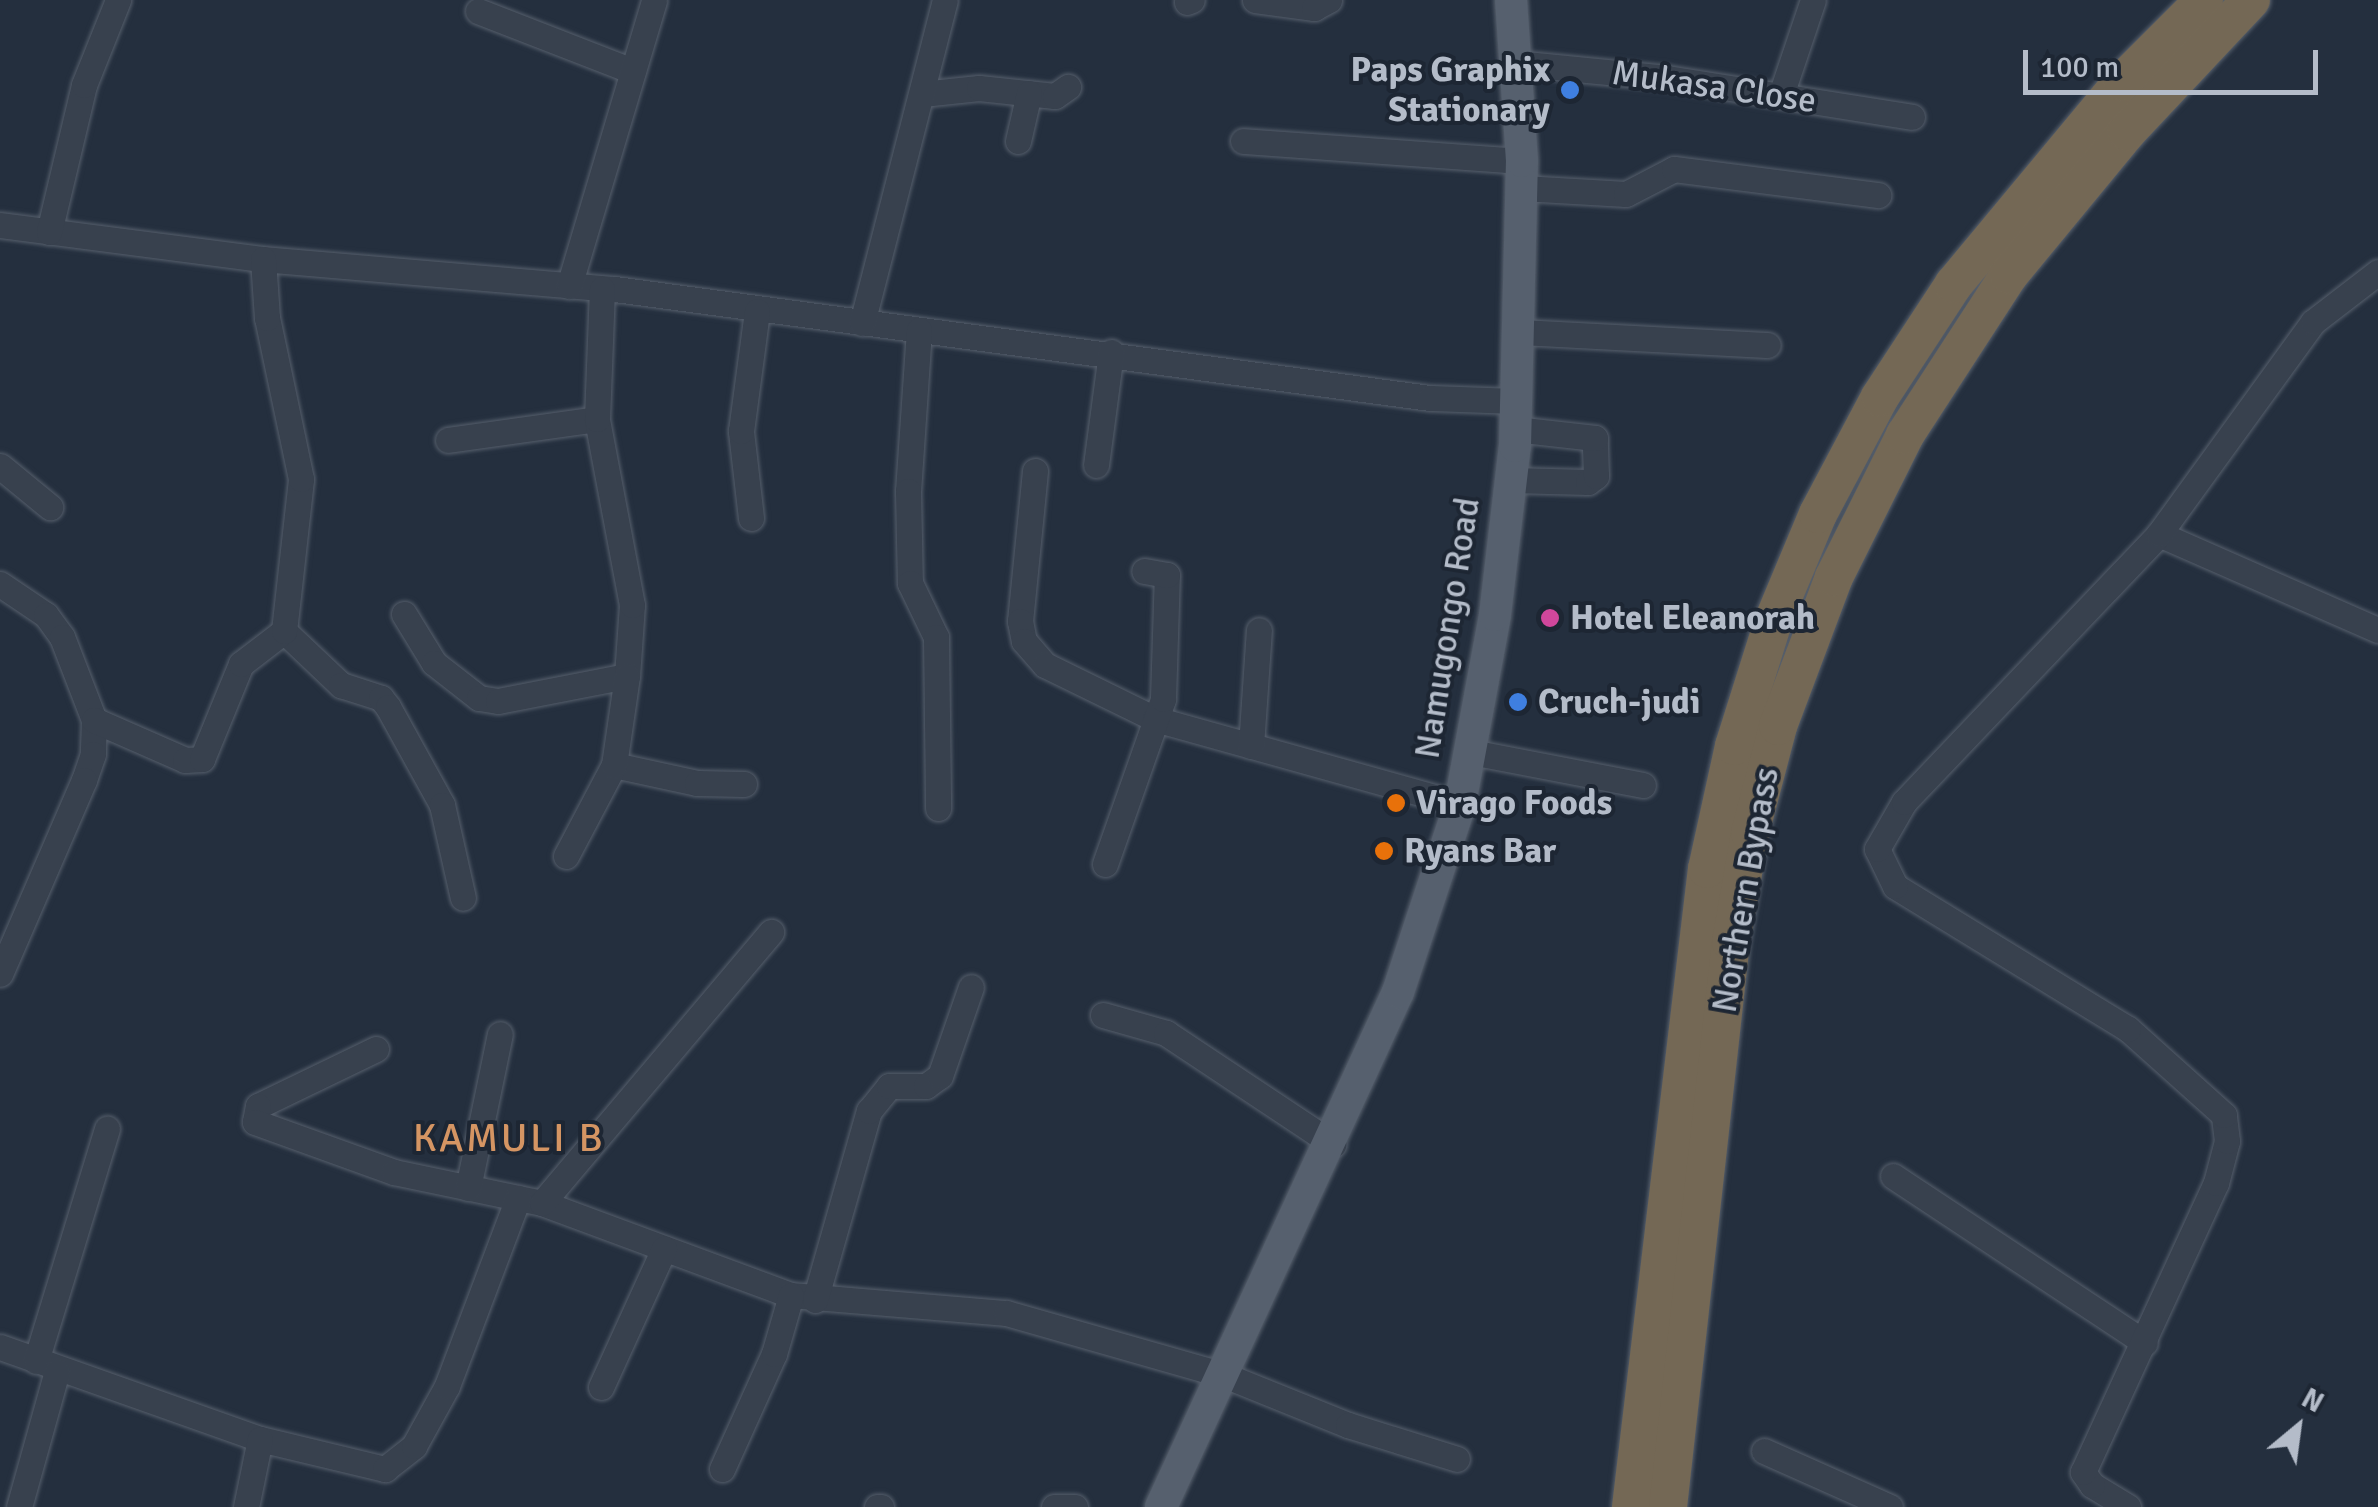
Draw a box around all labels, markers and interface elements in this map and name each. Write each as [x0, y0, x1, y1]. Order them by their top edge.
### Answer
scale bar [2028, 30, 2323, 92]
place label: Paps Graphix Stationary [1351, 49, 1550, 131]
text: 100 m [2040, 49, 2119, 86]
street label: Mukasa Close [1609, 52, 1819, 122]
marker: Paps Graphix Stationary [1559, 79, 1581, 101]
street label: Namugongo Road [1407, 495, 1489, 761]
place label: Hotel Eleanorah [1570, 597, 1815, 639]
marker: Hotel Eleanorah [1539, 607, 1561, 629]
place label: Cruch-judi [1538, 681, 1700, 723]
marker: Cruch-judi [1507, 691, 1529, 713]
street label: Northern Bypass [1704, 764, 1788, 1016]
place label: Virago Foods [1416, 782, 1612, 824]
marker: Virago Foods [1385, 792, 1407, 814]
place label: Ryans Bar [1404, 830, 1556, 872]
marker: Ryans Bar [1373, 840, 1395, 862]
district label: KAMULI B [413, 1114, 605, 1162]
north arrow [2248, 1377, 2348, 1477]
text: N [2296, 1381, 2329, 1420]

